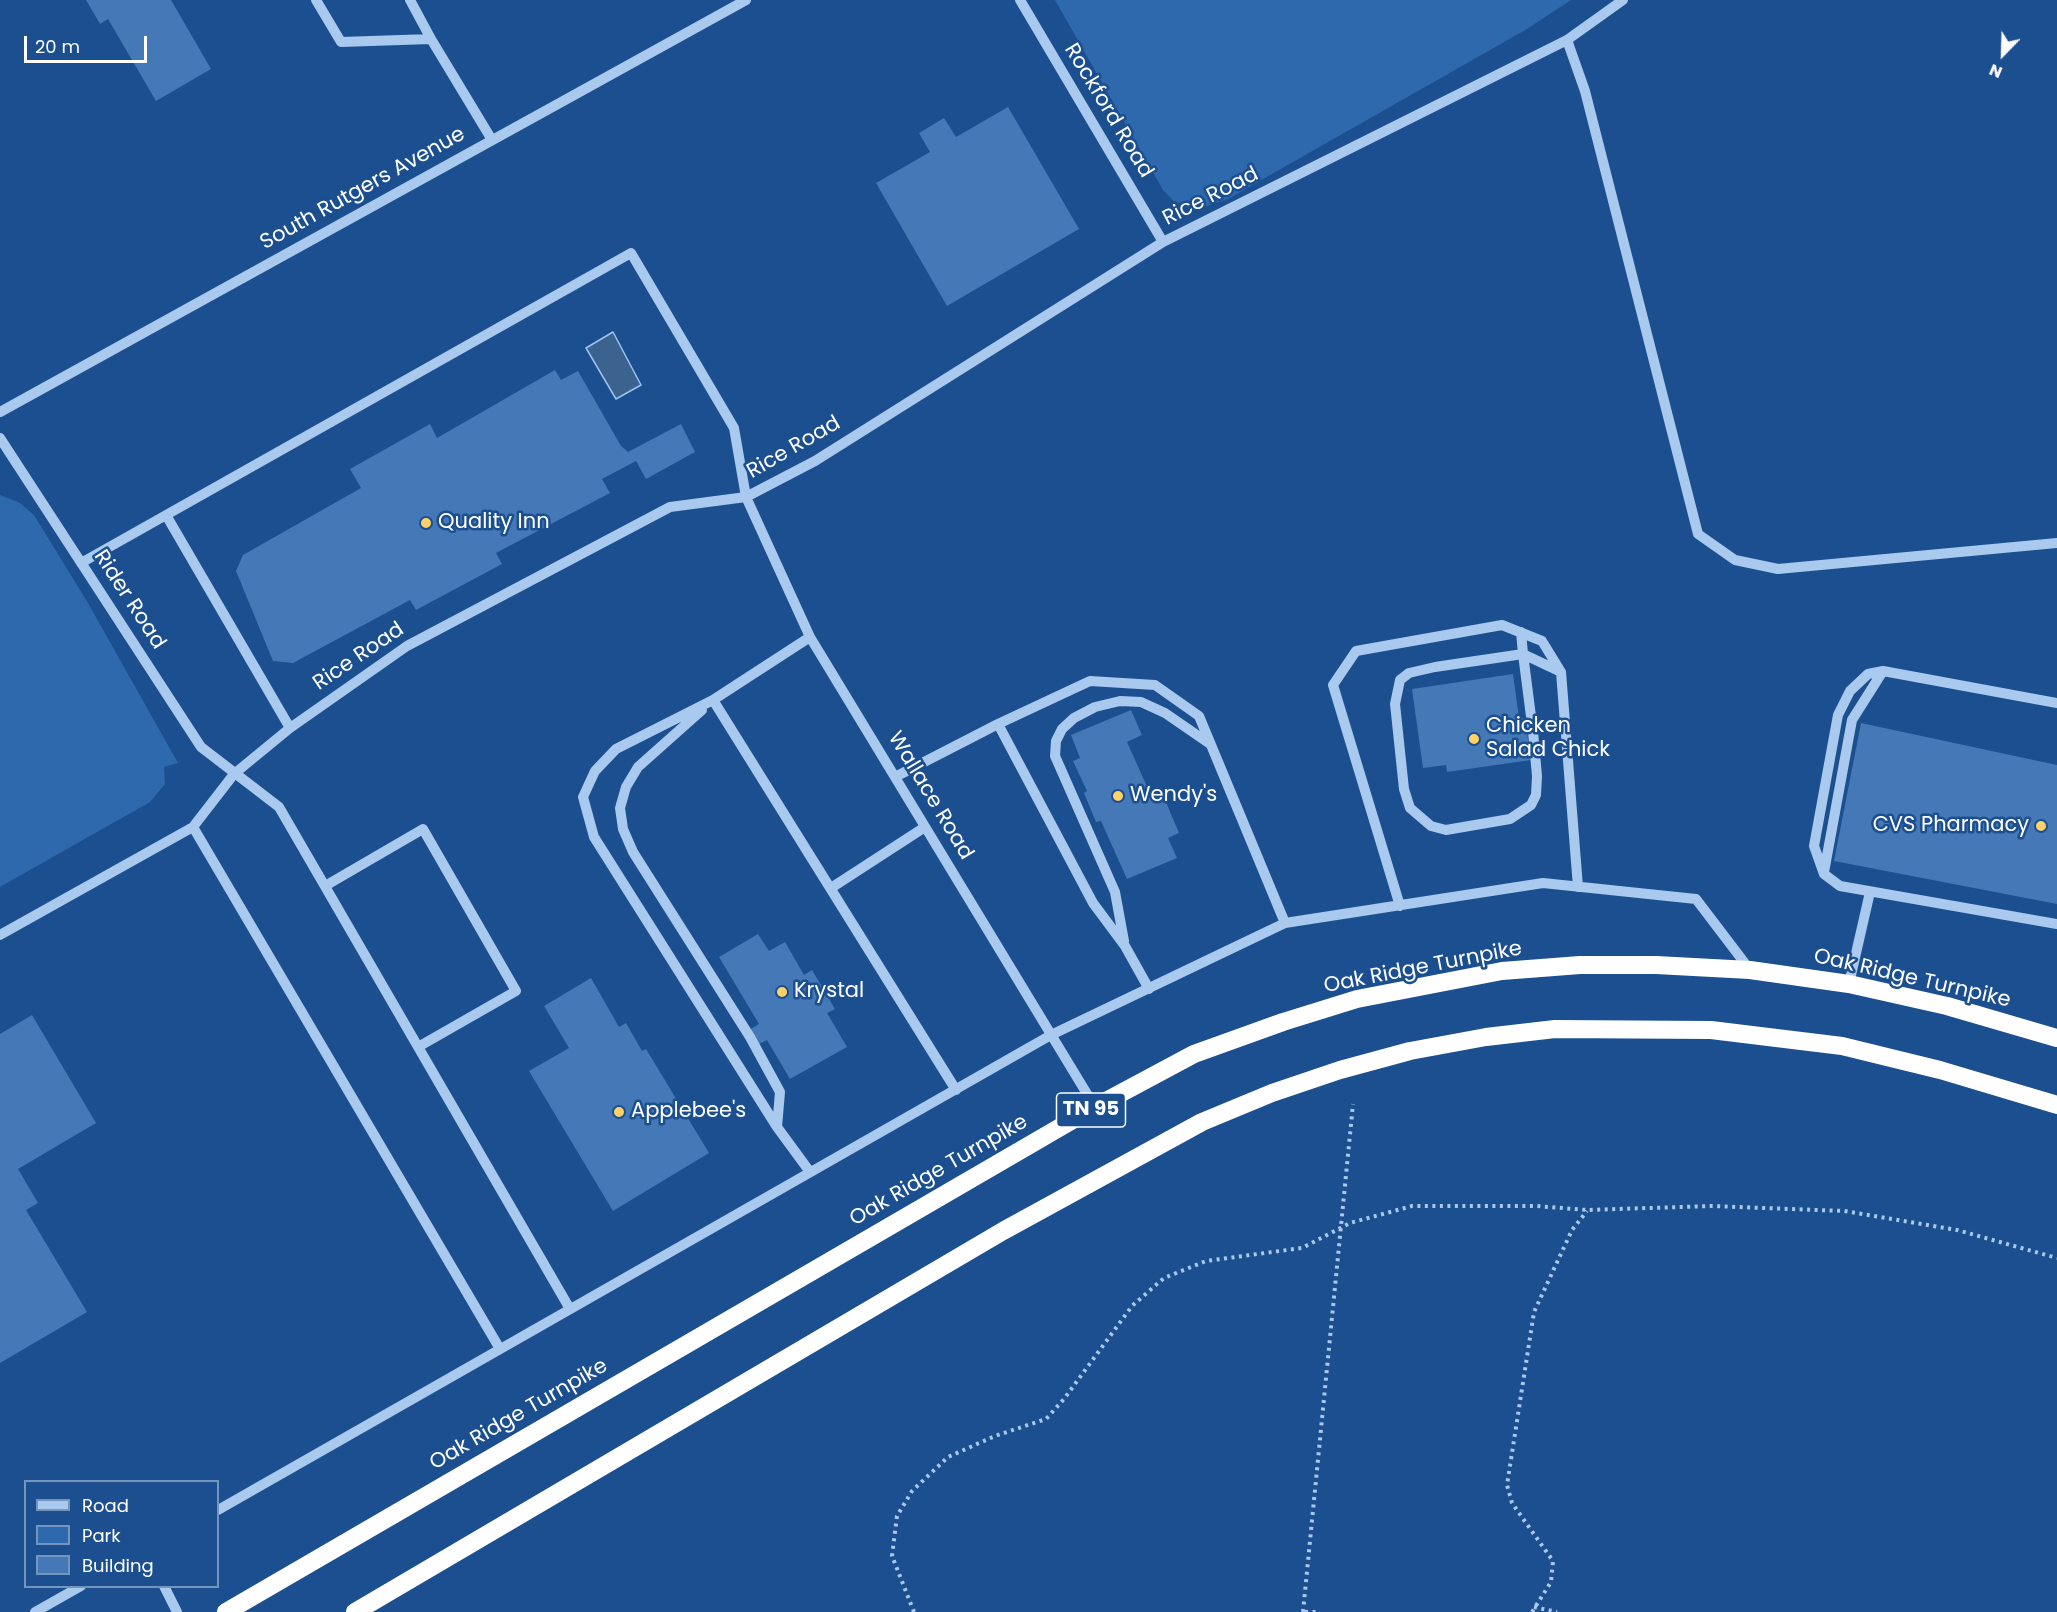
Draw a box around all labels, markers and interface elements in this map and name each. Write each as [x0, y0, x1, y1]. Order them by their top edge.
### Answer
scale bar [27, 24, 150, 62]
north arrow [1973, 24, 2033, 84]
text: 20 m [35, 34, 80, 59]
street label: Rockford Road [1058, 39, 1158, 183]
text: N [1986, 58, 2006, 84]
street label: South Rutgers Avenue [256, 122, 470, 256]
street label: Rice Road [1159, 162, 1263, 232]
street label: Rice Road [743, 411, 845, 485]
place label: Quality Inn [438, 510, 550, 536]
marker: Quality Inn [419, 516, 433, 530]
street label: Rider Road [88, 546, 170, 654]
street label: Rice Road [309, 618, 409, 696]
place label: Chicken Salad Chick [1486, 714, 1610, 764]
street label: Wallace Road [882, 727, 978, 865]
marker: Chicken Salad Chick [1467, 732, 1481, 746]
place label: Wendy's [1130, 783, 1217, 809]
marker: Wendy's [1111, 789, 1125, 803]
place label: CVS Pharmacy [1873, 813, 2029, 839]
marker: CVS Pharmacy [2034, 819, 2048, 833]
street label: Oak Ridge Turnpike [1322, 936, 1524, 1000]
street label: Oak Ridge Turnpike [1811, 944, 2013, 1014]
place label: Krystal [794, 979, 864, 1005]
marker: Krystal [775, 985, 789, 999]
road number: TN 95 [1056, 1093, 1126, 1127]
place label: Applebee's [631, 1099, 746, 1125]
marker: Applebee's [612, 1105, 626, 1119]
street label: Oak Ridge Turnpike [846, 1110, 1032, 1232]
street label: Oak Ridge Turnpike [426, 1354, 612, 1476]
legend [24, 1480, 219, 1588]
text: Road [82, 1493, 129, 1518]
text: Park [82, 1523, 121, 1548]
text: Building [82, 1553, 154, 1578]

